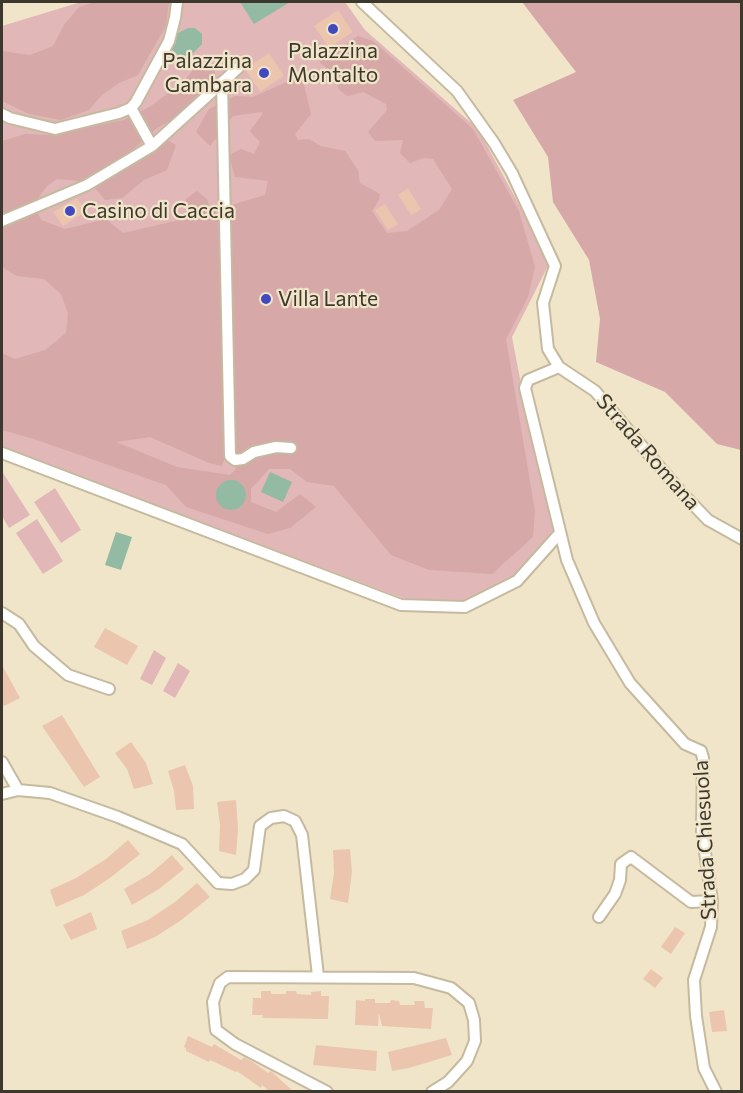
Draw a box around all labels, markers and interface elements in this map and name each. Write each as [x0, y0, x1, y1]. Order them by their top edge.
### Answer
marker: Palazzina Montalto [326, 22, 340, 36]
place label: Palazzina Montalto [288, 38, 378, 88]
place label: Palazzina Gambara [162, 48, 252, 98]
marker: Palazzina Gambara [257, 66, 271, 80]
place label: Casino di Caccia [82, 198, 235, 224]
marker: Casino di Caccia [63, 204, 77, 218]
place label: Villa Lante [278, 286, 378, 312]
marker: Villa Lante [259, 292, 273, 306]
street label: Strada Romana [591, 389, 705, 515]
street label: Strada Chiesuola [688, 759, 722, 921]

